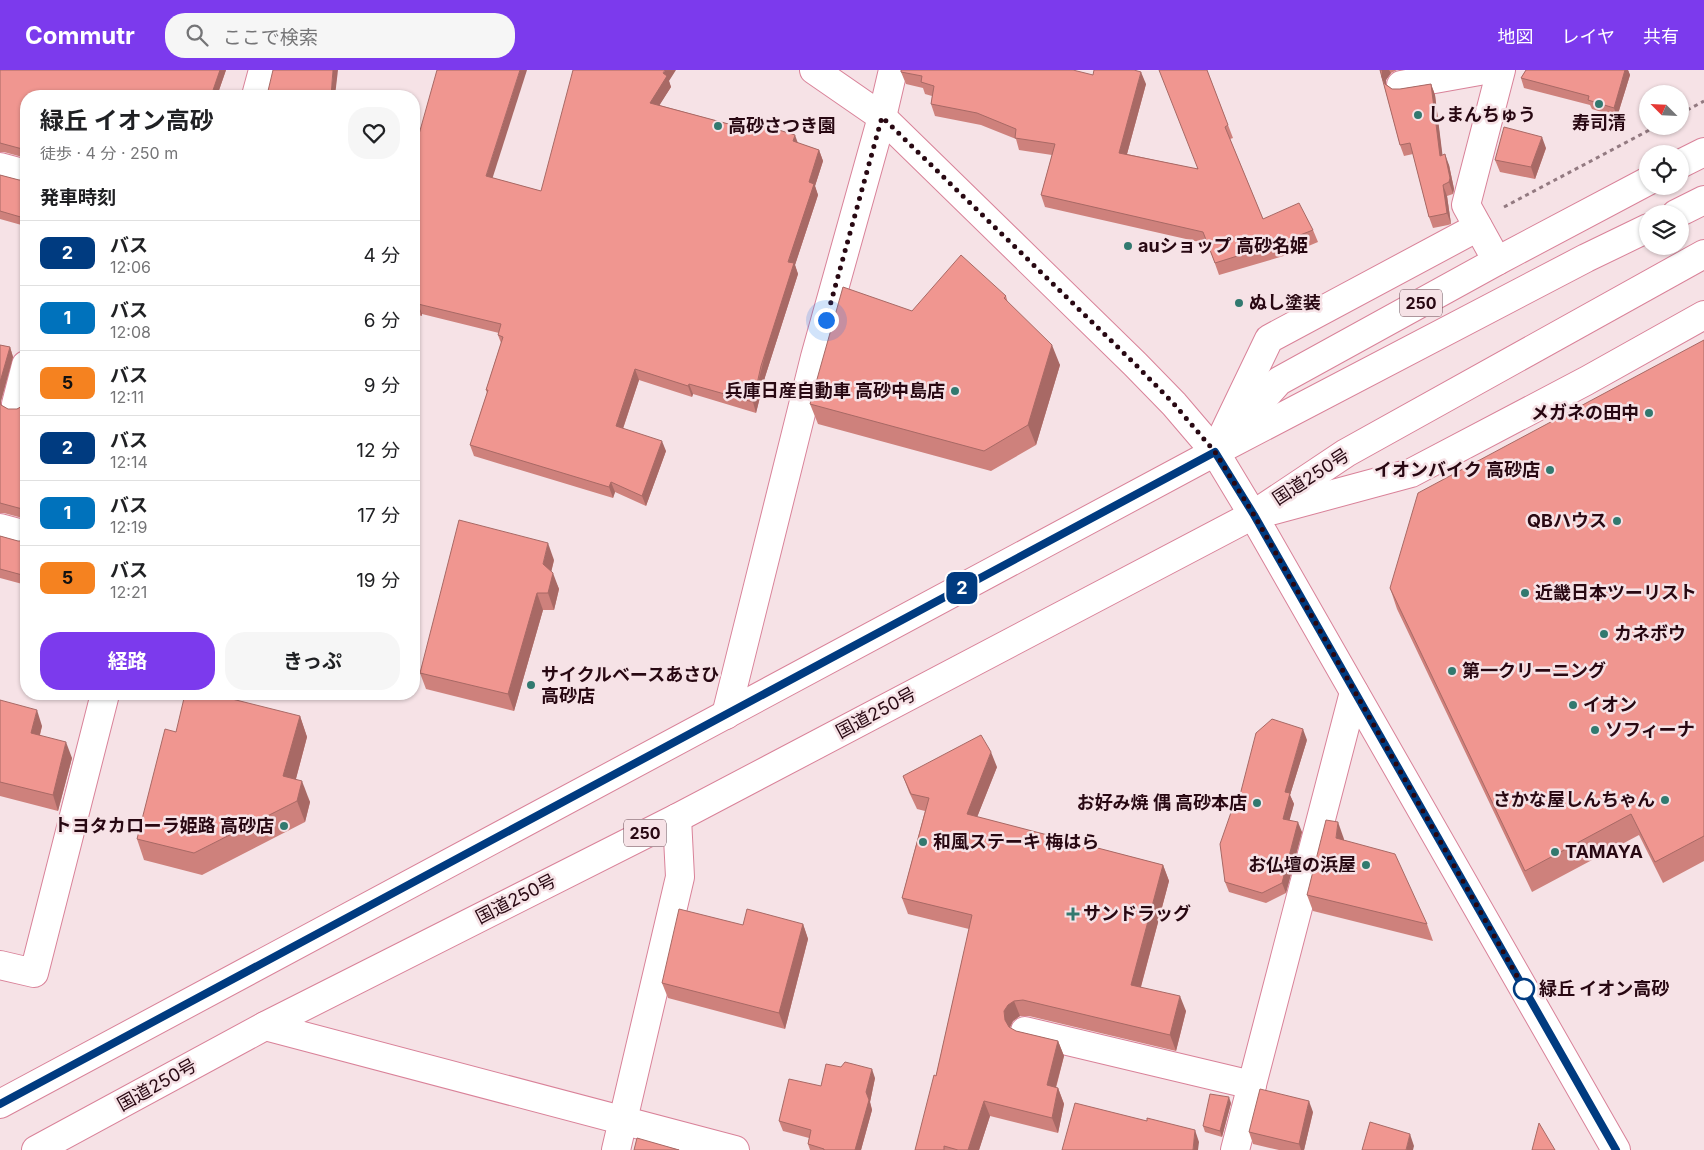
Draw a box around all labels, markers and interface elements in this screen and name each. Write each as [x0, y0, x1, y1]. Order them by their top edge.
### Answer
search box [165, 13, 515, 58]
text: Commutr [25, 21, 135, 50]
icon: search [183, 21, 211, 49]
text: ここで検索 [223, 26, 318, 49]
text: 地図 [1498, 26, 1534, 47]
text: レイヤ [1562, 26, 1615, 47]
text: 共有 [1643, 26, 1679, 47]
north arrow [1639, 85, 1689, 135]
map controls [1639, 85, 1689, 255]
marker: 寿司清 [1593, 98, 1605, 110]
place label: しまんちゅう [1428, 104, 1536, 125]
text: 緑丘 イオン高砂 [40, 106, 214, 135]
button: heart [348, 107, 400, 159]
marker: しまんちゅう [1412, 109, 1424, 121]
place label: 寿司清 [1572, 112, 1626, 133]
place label: 高砂さつき園 [728, 115, 836, 136]
marker: 高砂さつき園 [712, 120, 724, 132]
text: 徒歩 · 4 分 · 250 m [40, 143, 178, 163]
button: locate [1639, 145, 1689, 195]
text: 発車時刻 [40, 186, 116, 209]
button: layers [1639, 205, 1689, 255]
text: バス [110, 234, 148, 257]
place label: auショップ 高砂名姫 [1138, 235, 1308, 256]
marker: auショップ 高砂名姫 [1122, 240, 1134, 252]
text: 2 [62, 242, 73, 263]
text: 4 分 [363, 244, 400, 267]
text: 12:06 [110, 257, 151, 277]
road number: 250 [1400, 290, 1442, 317]
place label: ぬし塗装 [1249, 292, 1321, 313]
marker: ぬし塗装 [1233, 297, 1245, 309]
text: バス [110, 299, 148, 322]
text: 1 [64, 307, 71, 328]
your location [814, 308, 839, 333]
text: 6 分 [364, 309, 400, 332]
text: 12:08 [110, 322, 151, 342]
text: バス [110, 364, 148, 387]
text: 5 [62, 372, 73, 393]
text: 9 分 [364, 374, 400, 397]
place label: 兵庫日産自動車 高砂中島店 [725, 380, 945, 401]
marker: 兵庫日産自動車 高砂中島店 [949, 385, 961, 397]
text: 12:11 [110, 387, 144, 407]
place label: メガネの田中 [1531, 402, 1639, 423]
marker: メガネの田中 [1643, 407, 1655, 419]
text: バス [110, 429, 148, 452]
text: 2 [62, 437, 73, 458]
text: 12 分 [356, 439, 400, 462]
street label: 国道250号 [1268, 444, 1353, 509]
text: 12:14 [110, 452, 148, 472]
place label: イオンバイク 高砂店 [1374, 459, 1540, 480]
marker: イオンバイク 高砂店 [1544, 464, 1556, 476]
text: バス [110, 494, 148, 517]
text: 1 [64, 502, 71, 523]
text: 17 分 [357, 504, 400, 527]
place label: QBハウス [1527, 510, 1607, 531]
marker: QBハウス [1611, 515, 1623, 527]
text: 12:19 [110, 517, 147, 537]
text: バス [110, 559, 148, 582]
text: 5 [62, 567, 73, 588]
text: 19 分 [356, 569, 400, 592]
line badge: 2 [946, 572, 978, 604]
text: 2 [956, 577, 968, 598]
text: 12:21 [110, 582, 147, 602]
place label: 近畿日本ツーリスト [1535, 582, 1697, 603]
marker: 近畿日本ツーリスト [1519, 587, 1531, 599]
place label: カネボウ [1614, 623, 1686, 644]
marker: カネボウ [1598, 628, 1610, 640]
button: 経路 [40, 632, 215, 690]
button: きっぷ [225, 632, 400, 690]
place label: 第一クリーニング [1462, 660, 1606, 681]
place label: サイクルベースあさひ 高砂店 [541, 664, 719, 706]
marker: 第一クリーニング [1446, 665, 1458, 677]
marker: サイクルベースあさひ 高砂店 [525, 679, 537, 691]
street label: 国道250号 [832, 683, 919, 742]
place label: イオン [1583, 694, 1637, 715]
marker: イオン [1567, 699, 1579, 711]
place label: ソフィーナ [1605, 719, 1695, 740]
marker: ソフィーナ [1589, 724, 1601, 736]
place label: さかな屋しんちゃん [1493, 789, 1655, 810]
place label: お好み焼 偶 高砂本店 [1076, 792, 1247, 813]
marker: さかな屋しんちゃん [1659, 794, 1671, 806]
marker: お好み焼 偶 高砂本店 [1251, 797, 1263, 809]
place label: トヨタカローラ姫路 高砂店 [54, 815, 274, 836]
marker: トヨタカローラ姫路 高砂店 [278, 820, 290, 832]
road number: 250 [624, 820, 666, 846]
place label: 和風ステーキ 梅はら [933, 831, 1099, 852]
marker: 和風ステーキ 梅はら [917, 836, 929, 848]
place label: TAMAYA [1565, 841, 1643, 862]
marker: TAMAYA [1549, 846, 1561, 858]
place label: お仏壇の浜屋 [1248, 854, 1356, 875]
marker: お仏壇の浜屋 [1360, 859, 1372, 871]
street label: 国道250号 [472, 869, 559, 928]
place label: サンドラッグ [1083, 903, 1191, 924]
marker: サンドラッグ [1067, 908, 1079, 920]
marker: 緑丘 イオン高砂 [1513, 978, 1535, 1000]
place label: 緑丘 イオン高砂 [1539, 978, 1669, 999]
street label: 国道250号 [113, 1054, 200, 1115]

